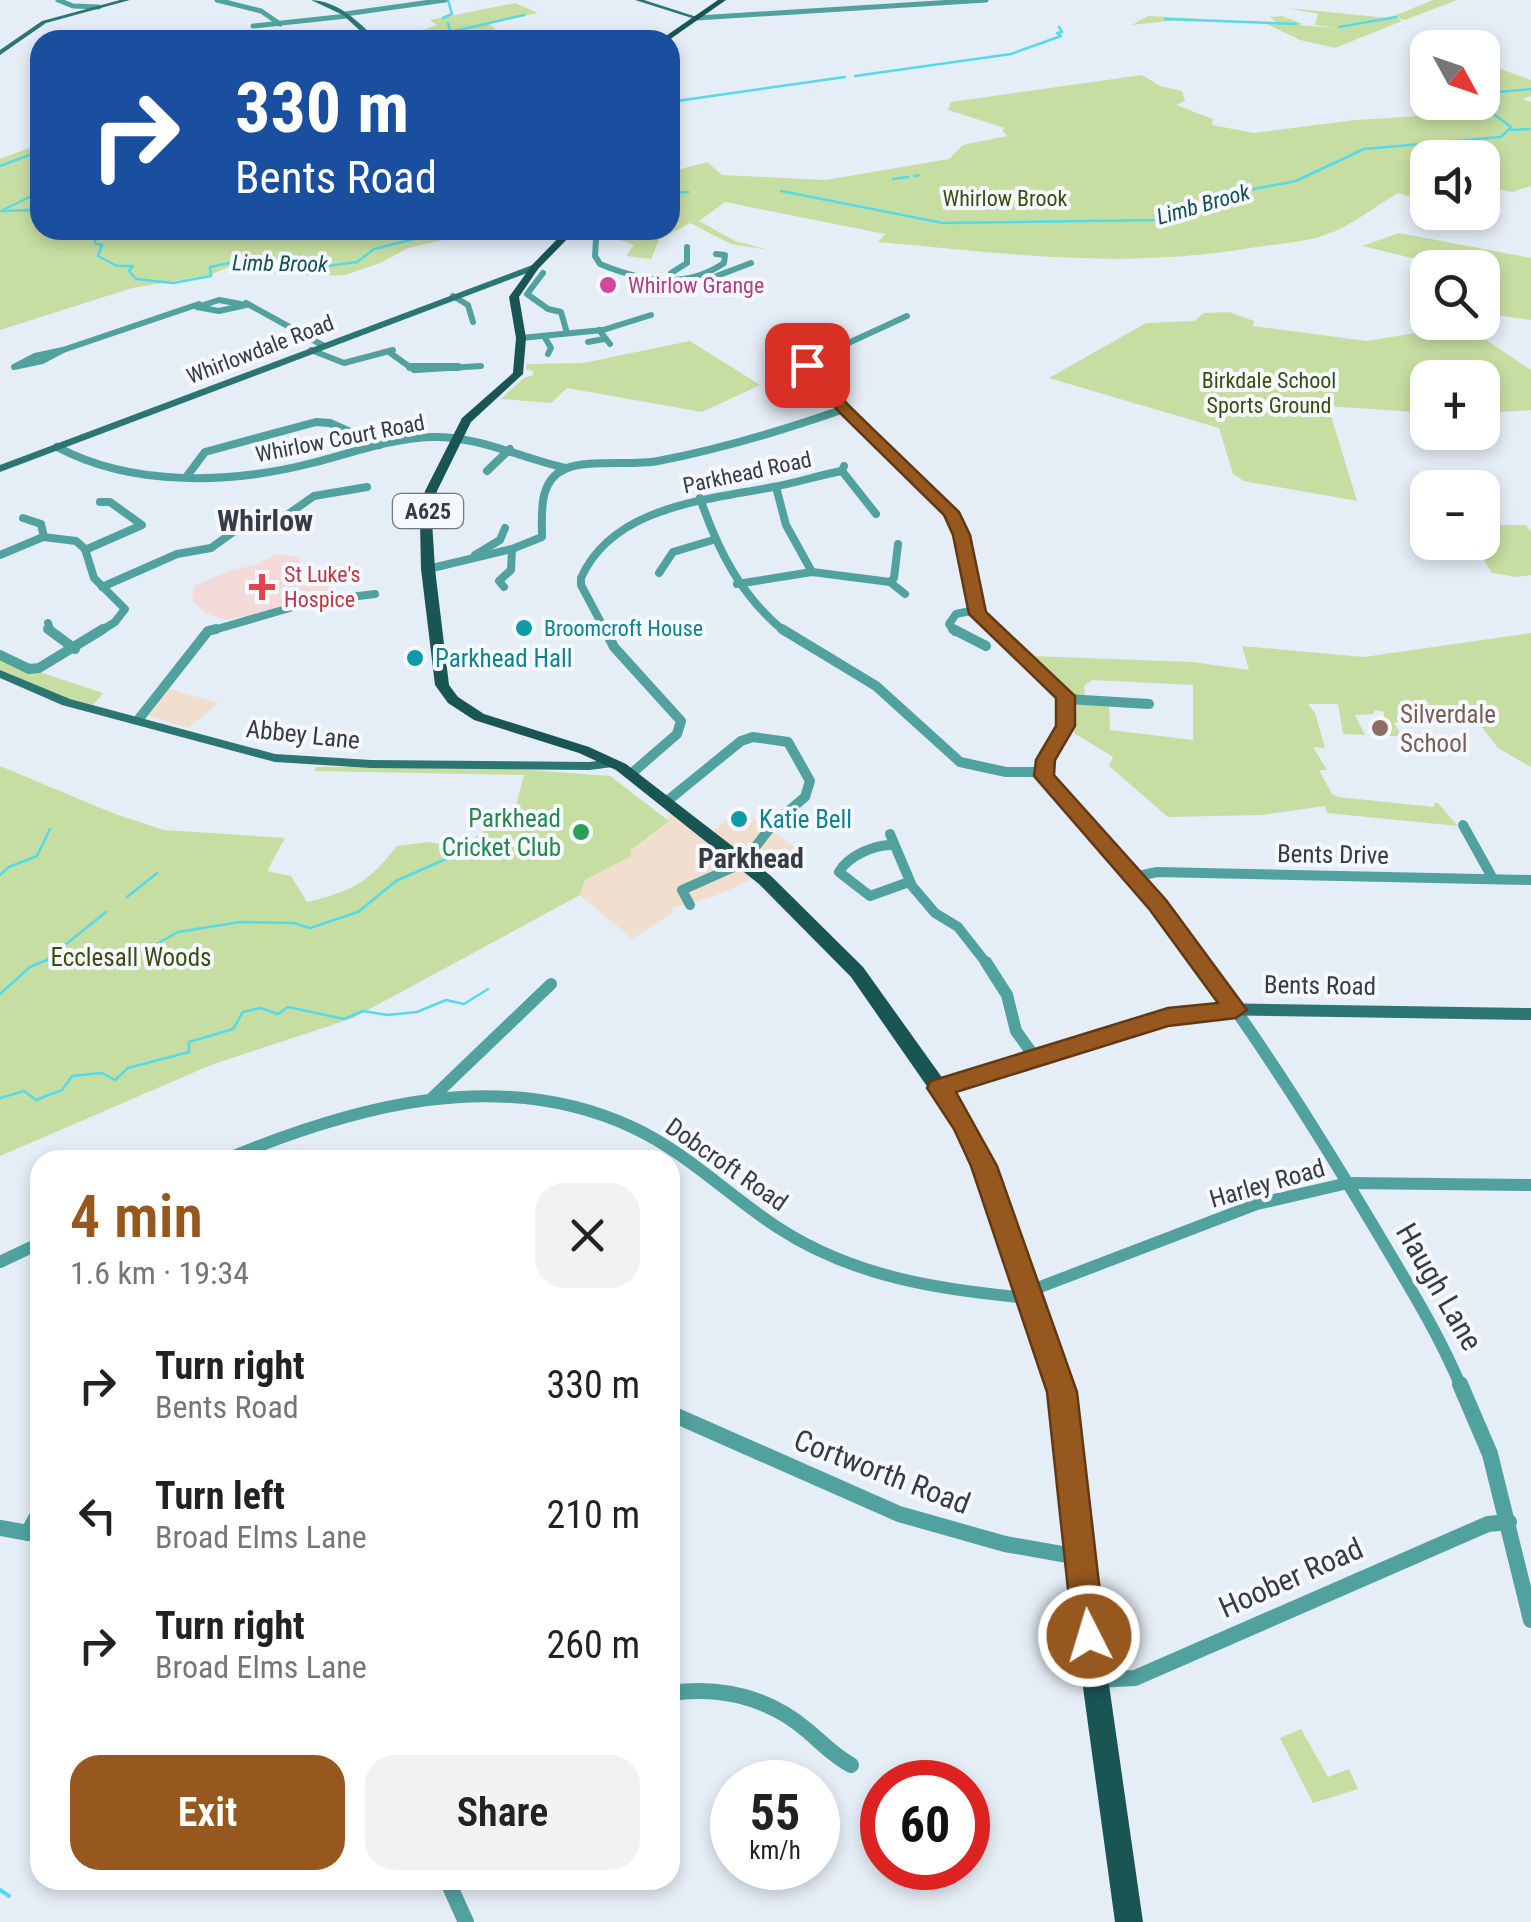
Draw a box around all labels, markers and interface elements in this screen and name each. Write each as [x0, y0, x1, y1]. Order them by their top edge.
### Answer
north arrow [1410, 30, 1500, 120]
map controls [1410, 30, 1500, 560]
text: 330 m [235, 67, 409, 149]
icon: right [70, 70, 200, 200]
button: sound [1410, 140, 1500, 230]
text: Bents Road [235, 151, 437, 204]
water label: Limb Brook [1154, 179, 1253, 230]
park label: Whirlow Brook [942, 186, 1068, 211]
water label: Limb Brook [232, 250, 328, 277]
button: search [1410, 250, 1500, 340]
place label: Whirlow Grange [628, 273, 764, 298]
marker: Whirlow Grange [597, 274, 619, 296]
street label: Whirlowdale Road [183, 310, 337, 389]
pin [765, 323, 850, 408]
icon: arrive [780, 338, 835, 393]
button: + [1410, 360, 1500, 450]
park label: Birkdale School Sports Ground [1202, 368, 1336, 418]
street label: Whirlow Court Road [253, 410, 427, 467]
street label: Parkhead Road [681, 447, 814, 498]
button: − [1410, 470, 1500, 560]
road number: A625 [393, 494, 463, 528]
district label: Whirlow [217, 503, 313, 538]
place label: St Luke's Hospice [284, 562, 360, 612]
marker: St Luke's Hospice [249, 574, 275, 600]
place label: Broomcroft House [544, 616, 703, 641]
marker: Broomcroft House [513, 617, 535, 639]
place label: Parkhead Hall [435, 644, 572, 673]
marker: Parkhead Hall [404, 647, 426, 669]
place label: Silverdale School [1400, 700, 1496, 758]
street label: Abbey Lane [245, 714, 361, 755]
marker: Silverdale School [1369, 717, 1391, 739]
place label: Parkhead Cricket Club [442, 804, 561, 862]
place label: Katie Bell [759, 805, 852, 834]
marker: Katie Bell [728, 808, 750, 830]
marker: Parkhead Cricket Club [570, 821, 592, 843]
street label: Bents Drive [1277, 839, 1389, 870]
district label: Parkhead [698, 842, 804, 875]
park label: Ecclesall Woods [51, 943, 211, 972]
street label: Bents Road [1264, 970, 1376, 1001]
street label: Dobcroft Road [660, 1112, 793, 1217]
street label: Harley Road [1206, 1153, 1328, 1214]
text: 4 min [70, 1181, 203, 1252]
button: close [535, 1183, 640, 1288]
street label: Haugh Lane [1389, 1217, 1490, 1357]
text: 1.6 km · 19:34 [70, 1254, 249, 1292]
text: Turn right [155, 1344, 305, 1388]
icon: right [70, 1358, 125, 1413]
text: 330 m [546, 1363, 640, 1407]
text: Bents Road [155, 1388, 299, 1426]
street label: Cortworth Road [789, 1422, 975, 1521]
text: Turn left [155, 1474, 285, 1518]
icon: left [70, 1488, 125, 1543]
text: 210 m [546, 1493, 640, 1537]
text: Broad Elms Lane [155, 1518, 367, 1556]
street label: Hoober Road [1213, 1530, 1368, 1625]
position arrow [1037, 1584, 1141, 1688]
text: Turn right [155, 1604, 305, 1648]
icon: right [70, 1618, 125, 1673]
text: 260 m [546, 1623, 640, 1667]
text: Broad Elms Lane [155, 1648, 367, 1686]
button: Exit [70, 1755, 345, 1870]
button: Share [365, 1755, 640, 1870]
speed limit sign: 60 [860, 1760, 990, 1890]
text: 55 [750, 1784, 800, 1842]
text: km/h [749, 1836, 801, 1865]

